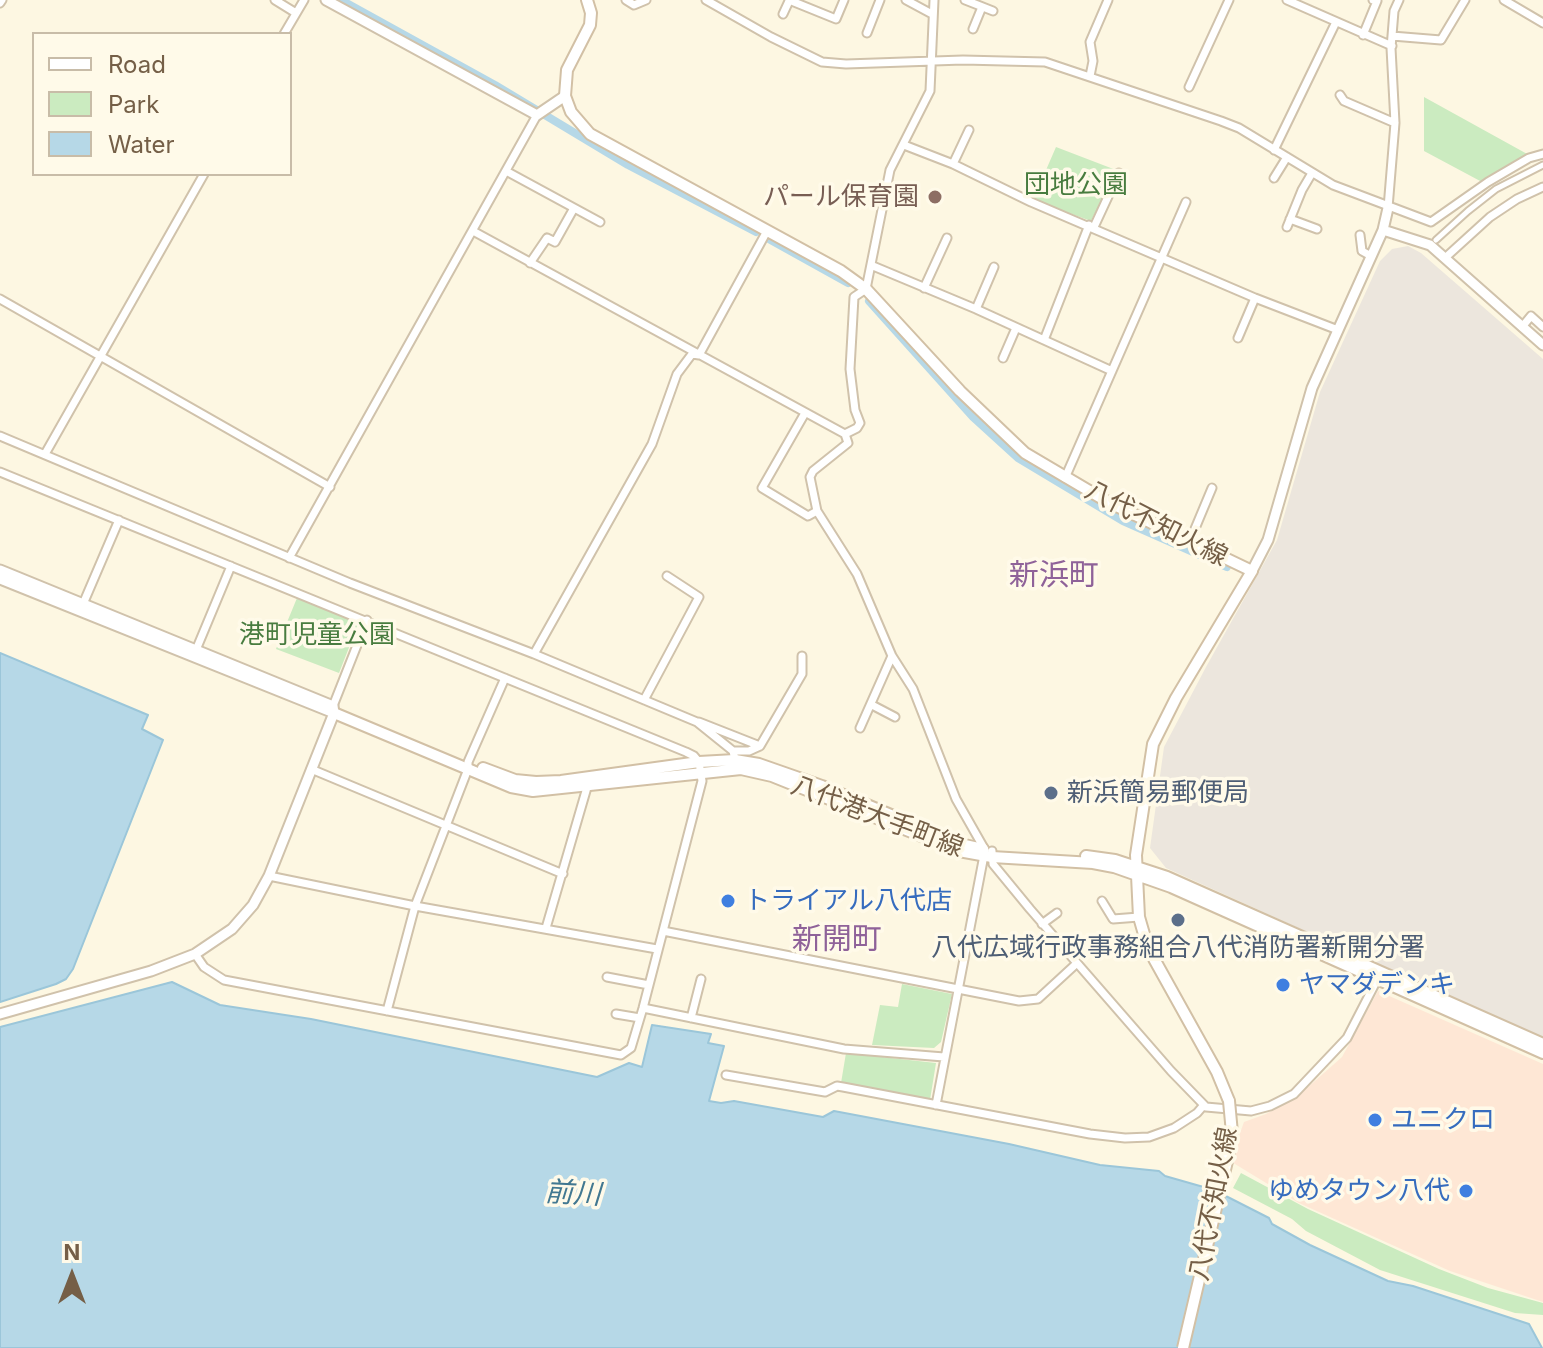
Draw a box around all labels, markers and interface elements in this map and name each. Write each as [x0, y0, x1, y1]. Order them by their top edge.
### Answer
legend [32, 32, 292, 176]
text: Road [108, 50, 166, 79]
text: Park [108, 90, 159, 119]
text: Water [108, 130, 175, 159]
park label: 団地公園 [1024, 169, 1128, 201]
place label: パール保育園 [763, 181, 919, 213]
marker: パール保育園 [926, 188, 944, 206]
street label: 八代不知火線 [1079, 475, 1233, 573]
district label: 新浜町 [1009, 558, 1099, 594]
park label: 港町児童公園 [239, 619, 395, 651]
street label: 八代港大手町線 [786, 770, 968, 864]
place label: 新浜簡易郵便局 [1067, 777, 1249, 809]
marker: 新浜簡易郵便局 [1042, 784, 1060, 802]
place label: トライアル八代店 [744, 885, 952, 917]
marker: トライアル八代店 [719, 892, 737, 910]
marker: 八代広域行政事務組合八代消防署新開分署 [1169, 911, 1187, 929]
district label: 新開町 [792, 922, 882, 958]
place label: 八代広域行政事務組合八代消防署新開分署 [931, 932, 1425, 964]
place label: ヤマダデンキ [1299, 969, 1455, 1001]
marker: ヤマダデンキ [1274, 976, 1292, 994]
place label: ユニクロ [1391, 1104, 1495, 1136]
marker: ユニクロ [1366, 1111, 1384, 1129]
street label: 八代不知火線 [1184, 1124, 1244, 1284]
place label: ゆめタウン八代 [1268, 1175, 1450, 1207]
water label: 前川 [544, 1176, 602, 1212]
marker: ゆめタウン八代 [1457, 1182, 1475, 1200]
north arrow [32, 1236, 112, 1316]
text: N [64, 1239, 80, 1265]

